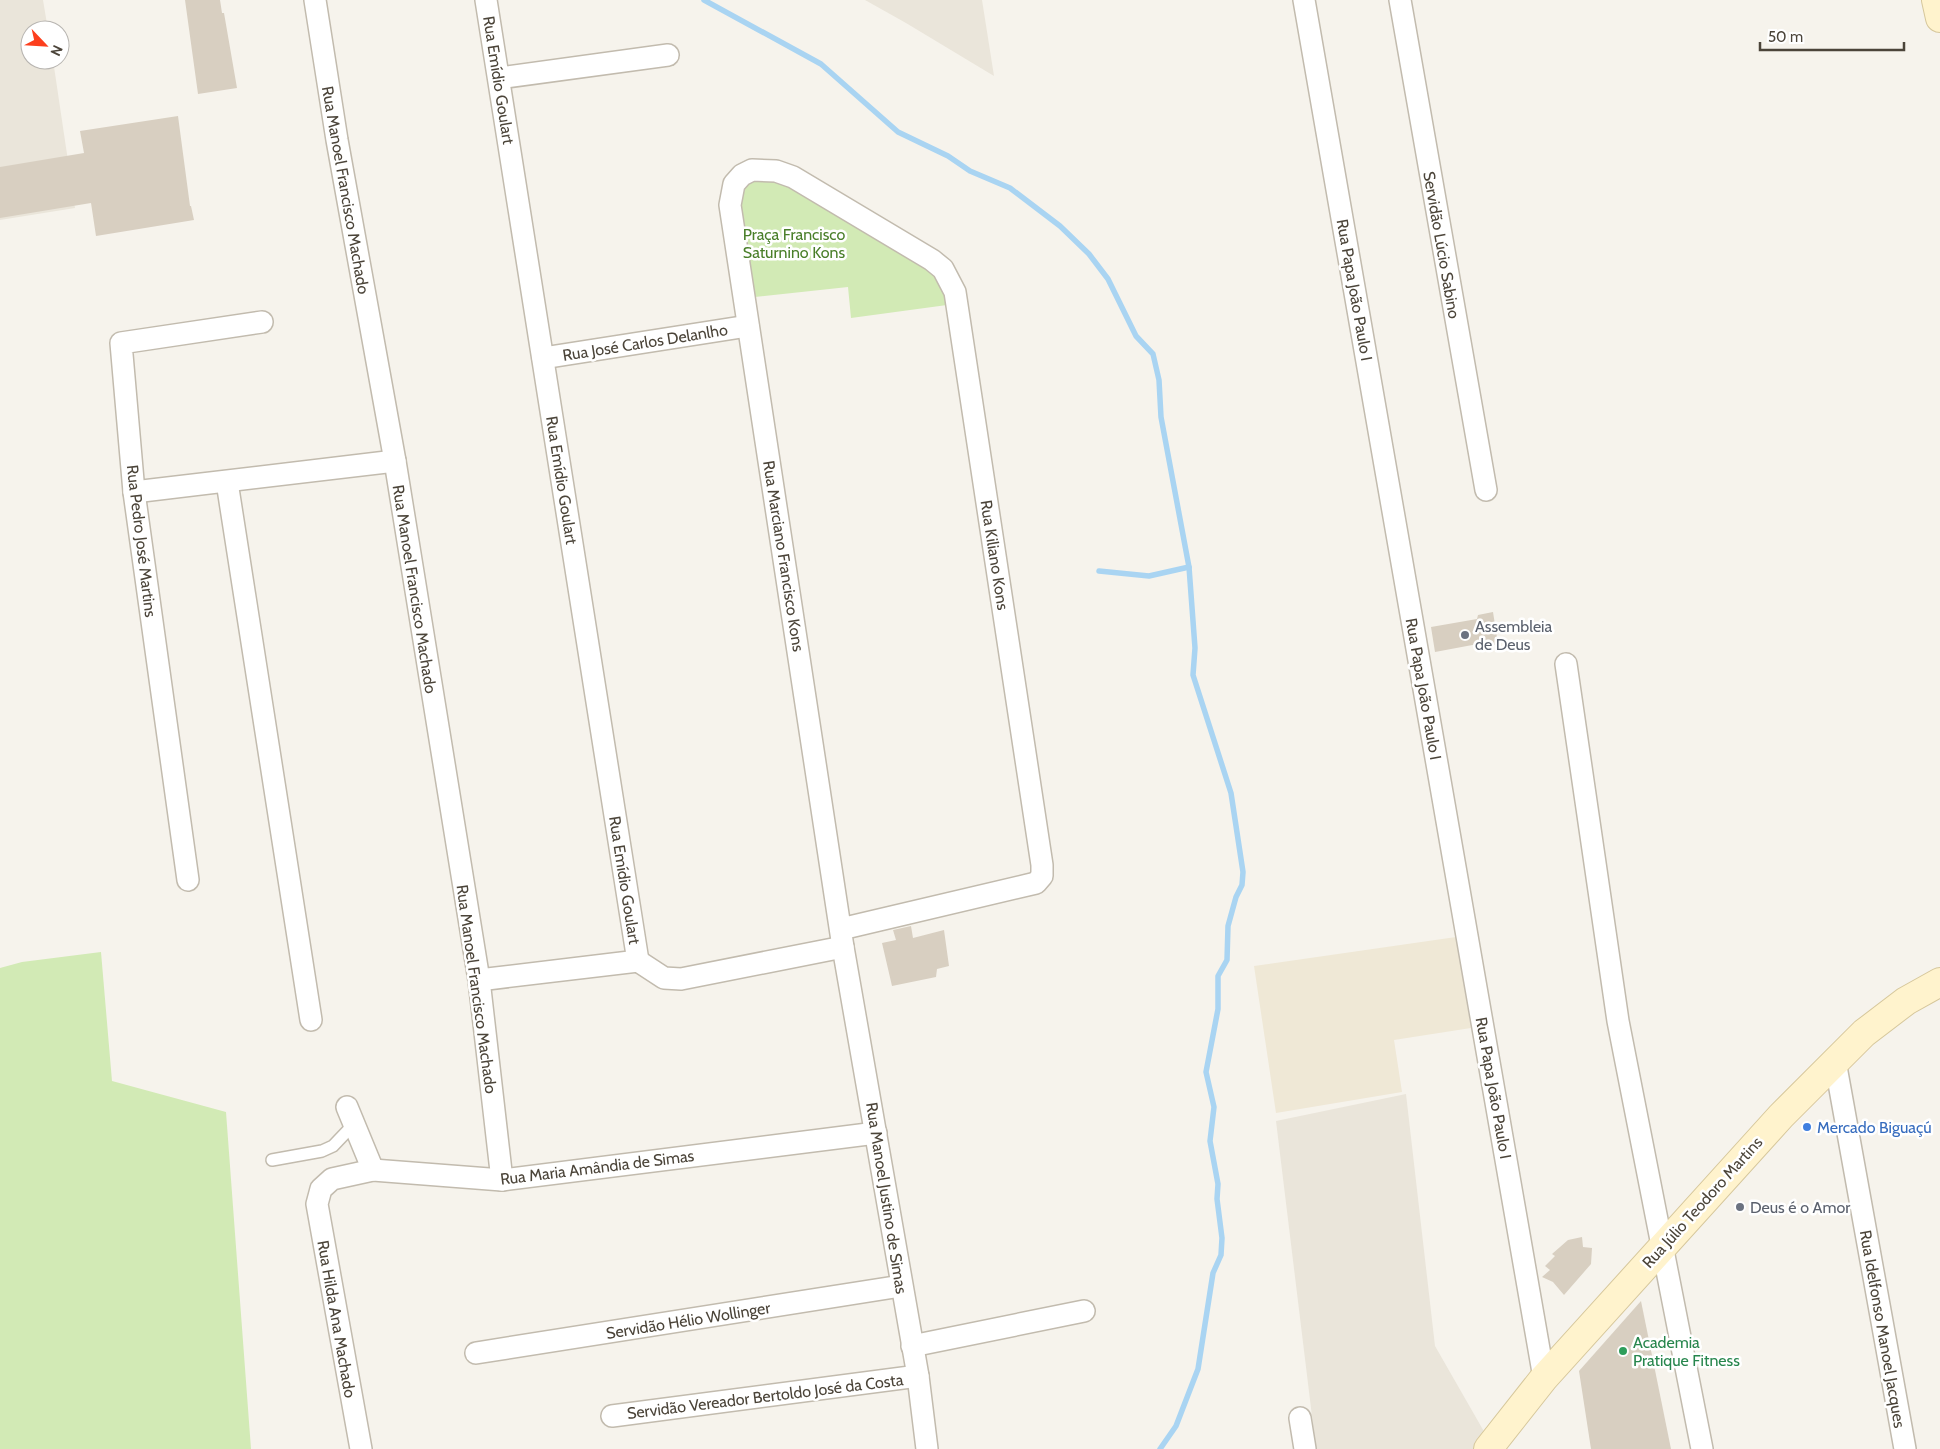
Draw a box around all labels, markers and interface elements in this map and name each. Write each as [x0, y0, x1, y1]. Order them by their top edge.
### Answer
street label: Rua Emídio Goulart [479, 15, 518, 146]
north arrow [20, 20, 70, 70]
scale bar [1760, 20, 1904, 52]
text: 50 m [1768, 28, 1803, 46]
text: N [47, 42, 67, 59]
street label: Rua Manoel Francisco Machado [318, 85, 373, 296]
street label: Servidão Lúcio Sabino [1419, 170, 1464, 320]
street label: Rua Papa João Paulo I [1333, 218, 1376, 363]
park label: Praça Francisco Saturnino Kons [743, 225, 846, 262]
street label: Rua José Carlos Delanlho [561, 320, 729, 365]
street label: Rua Emídio Goulart [542, 415, 581, 546]
street label: Rua Marciano Francisco Kons [759, 459, 808, 653]
street label: Rua Pedro José Martins [123, 464, 160, 619]
street label: Rua Manoel Francisco Machado [389, 483, 440, 695]
street label: Rua Kiliano Kons [976, 499, 1013, 612]
street label: Rua Papa João Paulo I [1402, 617, 1445, 762]
place label: Assembleia de Deus [1475, 617, 1552, 654]
marker: Assembleia de Deus [1459, 629, 1471, 641]
street label: Rua Emídio Goulart [605, 815, 644, 946]
street label: Rua Manoel Francisco Machado [452, 883, 501, 1095]
street label: Rua Papa João Paulo I [1472, 1016, 1515, 1161]
street label: Rua Manoel Justino de Simas [862, 1101, 911, 1296]
place label: Mercado Biguaçú [1817, 1118, 1932, 1137]
marker: Mercado Biguaçú [1801, 1121, 1813, 1133]
street label: Rua Júlio Teodoro Martins [1638, 1132, 1767, 1272]
street label: Rua Maria Amândia de Simas [499, 1146, 695, 1189]
place label: Deus é o Amor [1750, 1198, 1851, 1217]
marker: Deus é o Amor [1734, 1201, 1746, 1213]
street label: Rua Idelfonso Manoel Jacques [1856, 1229, 1909, 1430]
street label: Rua Hilda Ana Machado [313, 1239, 360, 1399]
street label: Servidão Hélio Wollinger [605, 1298, 773, 1343]
place label: Academia Pratique Fitness [1633, 1333, 1740, 1370]
marker: Academia Pratique Fitness [1617, 1345, 1629, 1357]
street label: Servidão Vereador Bertoldo José da Costa [626, 1370, 905, 1423]

